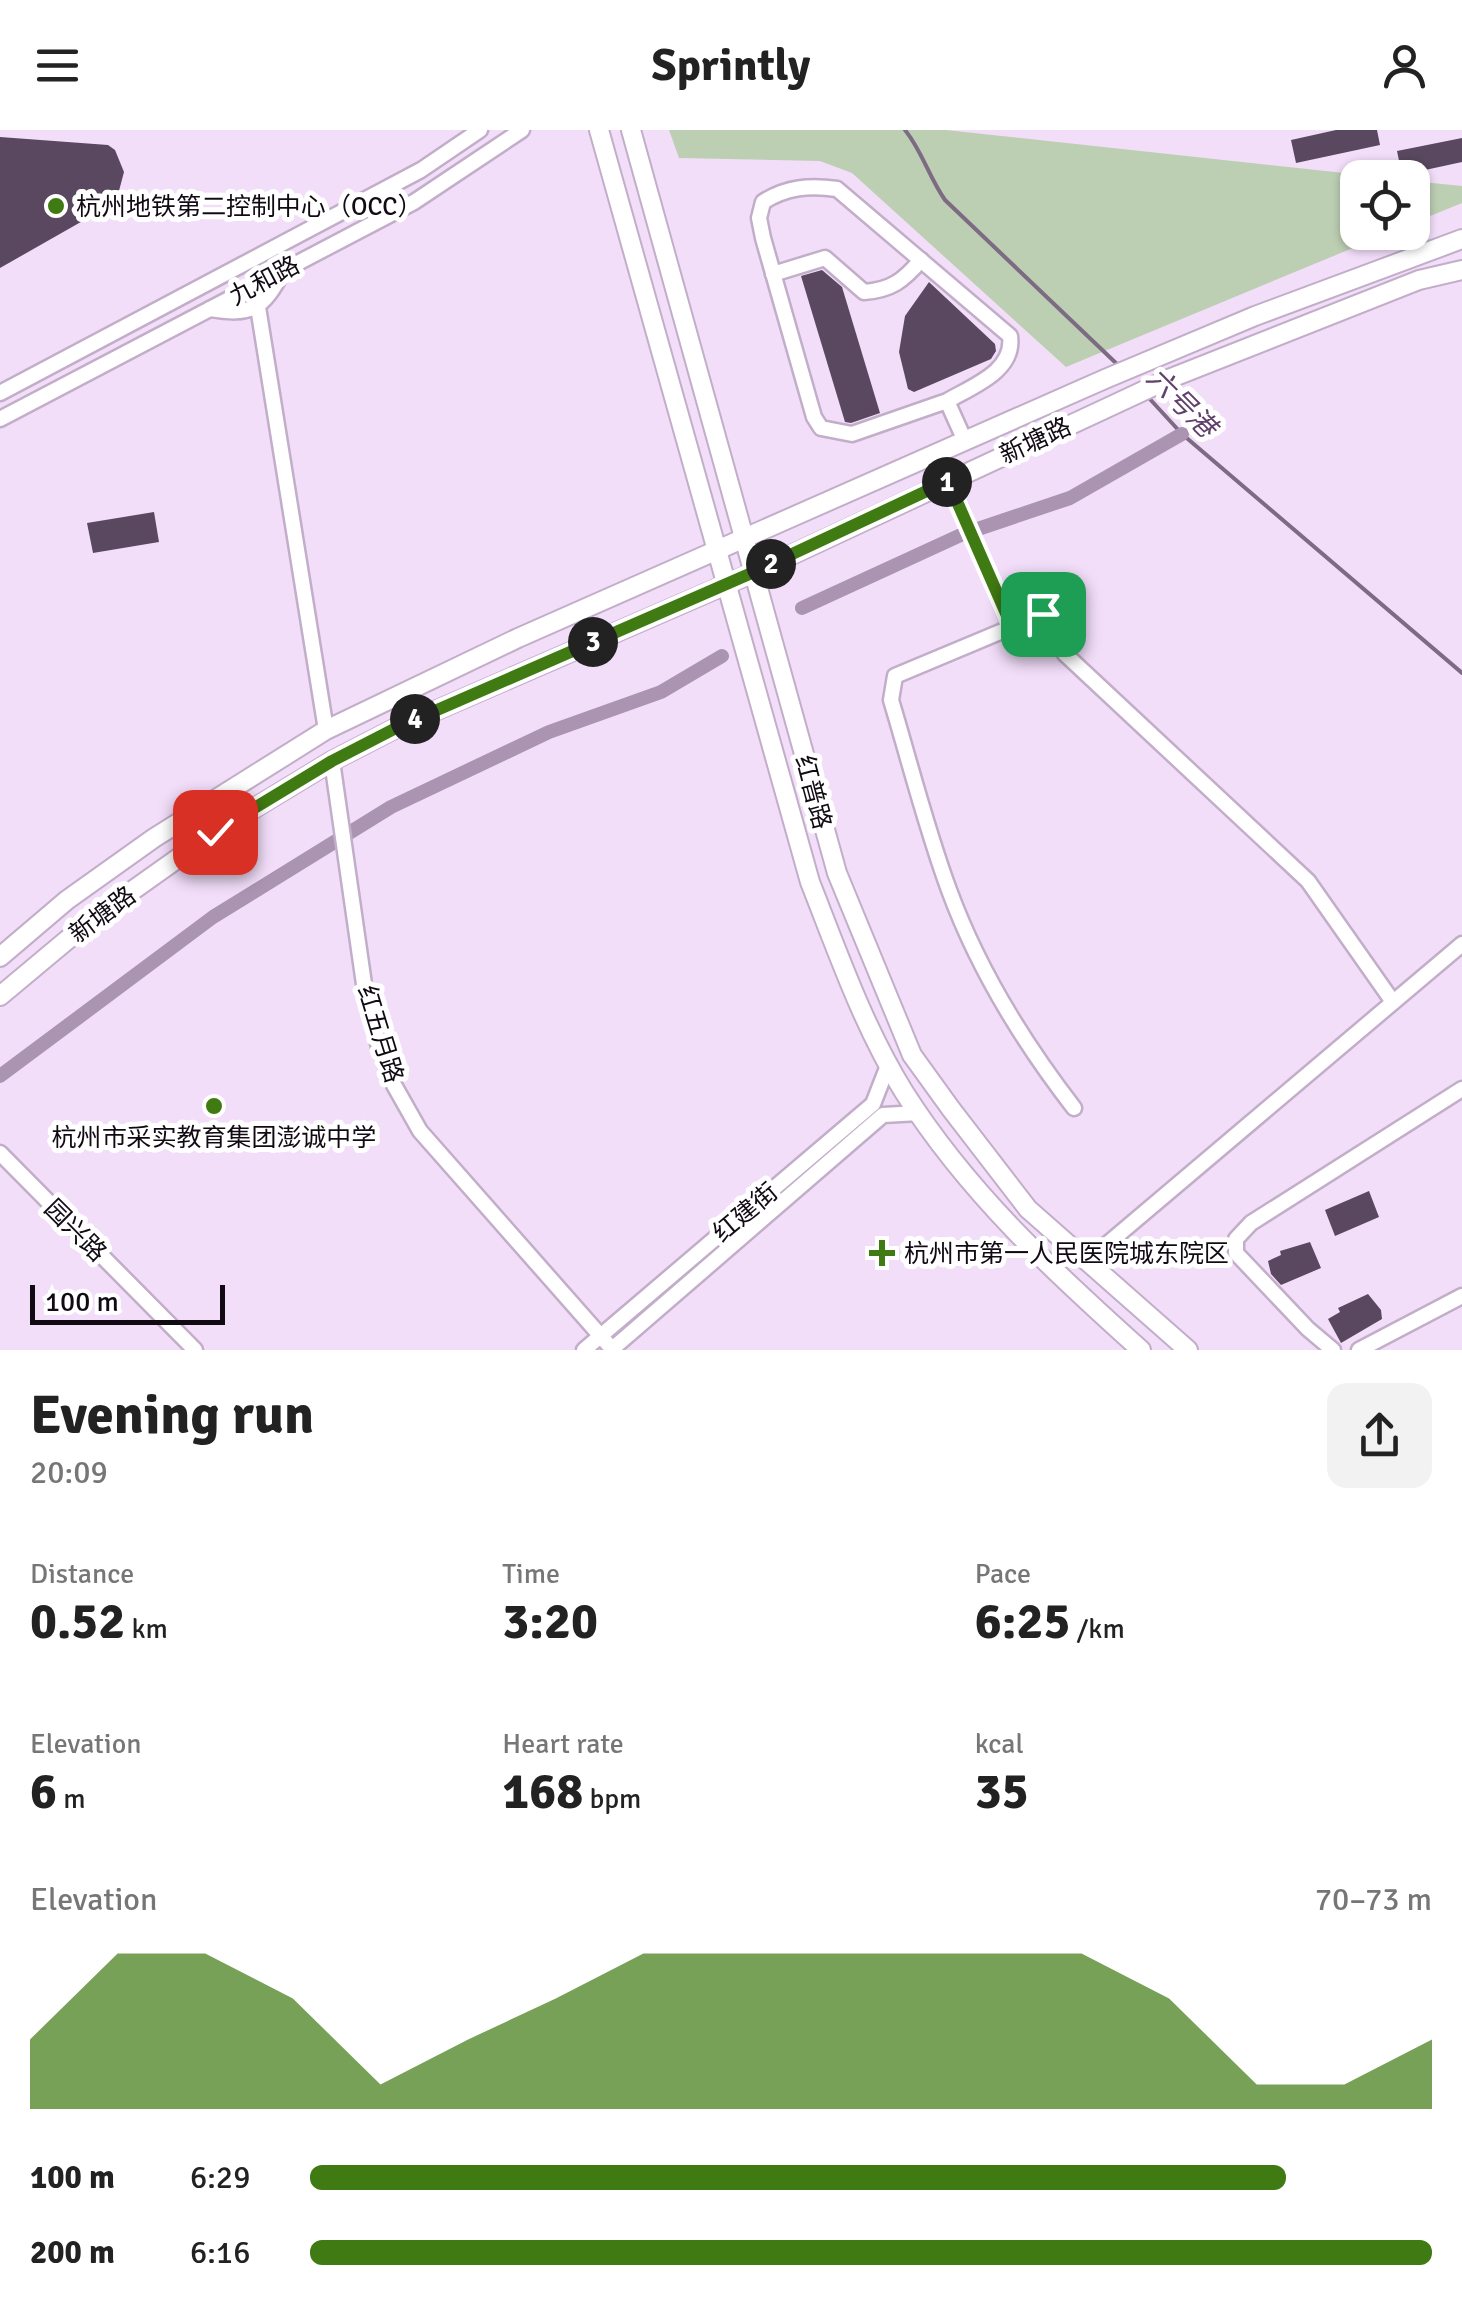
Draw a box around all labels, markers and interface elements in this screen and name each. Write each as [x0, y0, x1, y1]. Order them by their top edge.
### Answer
icon: menu [30, 38, 85, 93]
text: Sprintly [652, 38, 810, 93]
icon: person [1377, 38, 1432, 93]
map controls [1340, 160, 1430, 250]
button: locate [1340, 160, 1430, 250]
place label: 杭州地铁第二控制中心（OCC） [76, 191, 422, 222]
marker: 杭州地铁第二控制中心（OCC） [45, 195, 67, 217]
street label: 九和路 [224, 249, 305, 312]
water label: 六号港 [1140, 361, 1226, 447]
street label: 新塘路 [995, 411, 1076, 470]
pin: 1 [922, 457, 972, 507]
text: 1 [939, 465, 955, 499]
pin: 2 [746, 539, 796, 589]
text: 2 [763, 547, 779, 581]
pin [1001, 572, 1086, 657]
icon: arrive [1016, 587, 1071, 642]
pin: 3 [568, 617, 618, 667]
text: 3 [585, 625, 601, 659]
pin: 4 [390, 694, 440, 744]
text: 4 [407, 702, 423, 736]
street label: 红普路 [789, 752, 838, 832]
pin [173, 790, 258, 875]
icon: check [188, 805, 243, 860]
street label: 新塘路 [63, 879, 142, 949]
street label: 红五月路 [351, 982, 410, 1087]
marker: 杭州市采实教育集团澎诚中学 [203, 1095, 225, 1117]
place label: 杭州市采实教育集团澎诚中学 [51, 1122, 377, 1153]
street label: 红建街 [707, 1176, 784, 1248]
street label: 园兴路 [38, 1193, 113, 1268]
place label: 杭州市第一人民医院城东院区 [904, 1238, 1229, 1269]
marker: 杭州市第一人民医院城东院区 [869, 1240, 895, 1266]
scale bar [30, 1280, 225, 1324]
text: 100 m [45, 1285, 119, 1319]
text: Evening run [30, 1381, 314, 1449]
button: share [1327, 1383, 1432, 1488]
text: 20:09 [30, 1453, 108, 1492]
text: Distance [30, 1557, 134, 1591]
text: Time [502, 1557, 560, 1591]
text: Pace [975, 1557, 1031, 1591]
text: 0.52 [30, 1591, 125, 1653]
text: 3:20 [502, 1591, 598, 1653]
text: 6:25 [975, 1591, 1070, 1653]
text: km [125, 1612, 168, 1646]
text: /km [1070, 1612, 1125, 1646]
text: Elevation [30, 1727, 142, 1761]
text: Heart rate [502, 1727, 624, 1761]
text: kcal [975, 1727, 1024, 1761]
text: 6 [30, 1761, 57, 1823]
text: 168 [502, 1761, 583, 1823]
text: 35 [975, 1761, 1029, 1823]
text: m [57, 1782, 86, 1816]
text: bpm [583, 1782, 641, 1816]
text: Elevation [30, 1880, 157, 1919]
text: 70–73 m [1315, 1880, 1432, 1919]
text: 100 m [30, 2158, 115, 2197]
text: 6:29 [190, 2158, 250, 2197]
text: 200 m [30, 2233, 115, 2272]
text: 6:16 [190, 2233, 250, 2272]

